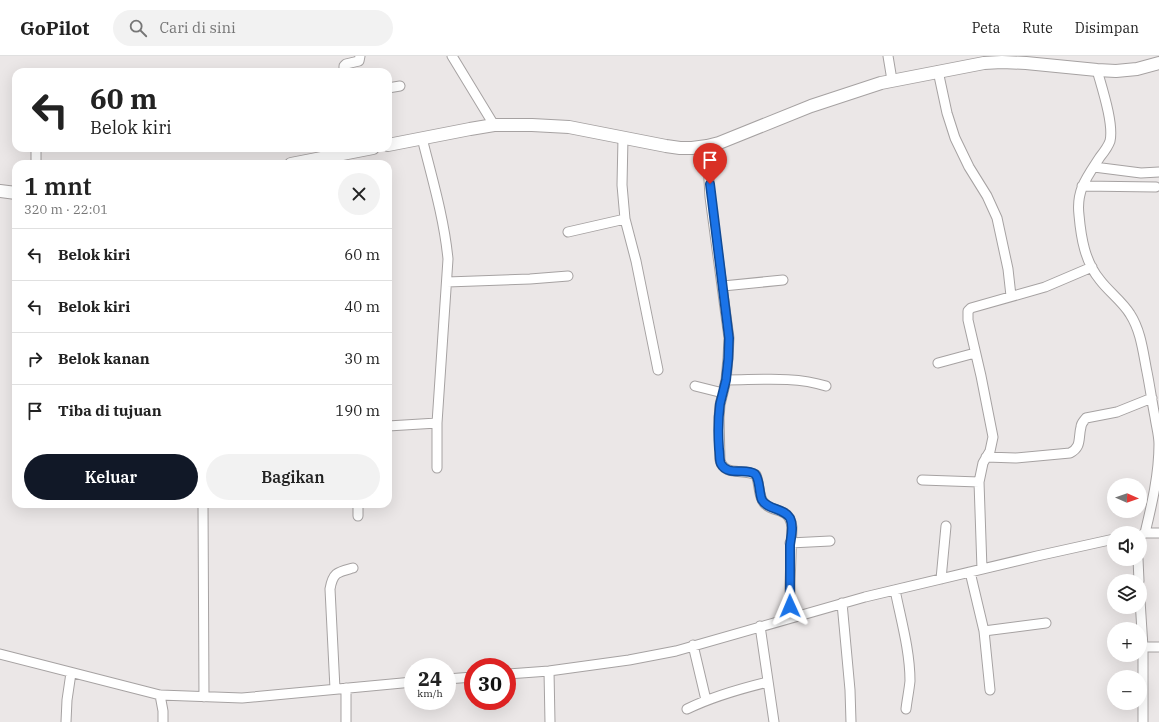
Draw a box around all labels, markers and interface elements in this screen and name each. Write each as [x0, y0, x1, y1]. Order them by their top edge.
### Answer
search box [113, 10, 393, 46]
text: GoPilot [20, 16, 89, 40]
icon: search [127, 17, 149, 39]
text: Cari di sini [159, 18, 236, 37]
text: Peta [972, 19, 1000, 37]
text: Rute [1022, 19, 1053, 37]
text: Disimpan [1075, 19, 1139, 37]
text: 60 m [90, 80, 157, 117]
icon: left [24, 84, 76, 136]
text: Belok kiri [90, 116, 172, 139]
pin [693, 143, 727, 184]
icon: arrive [699, 149, 721, 171]
text: 1 mnt [24, 170, 92, 202]
button: close [338, 173, 380, 215]
text: 320 m · 22:01 [24, 201, 108, 218]
icon: left [24, 244, 46, 266]
text: Belok kiri [58, 245, 130, 264]
text: 60 m [344, 245, 380, 264]
icon: left [24, 296, 46, 318]
text: Belok kiri [58, 297, 130, 316]
text: 40 m [344, 297, 380, 316]
icon: right [24, 348, 46, 370]
text: Belok kanan [58, 349, 150, 368]
text: 30 m [344, 349, 380, 368]
icon: arrive [24, 400, 46, 422]
text: Tiba di tujuan [58, 401, 162, 420]
text: 190 m [335, 401, 380, 420]
button: Keluar [24, 454, 198, 500]
button: Bagikan [206, 454, 380, 500]
north arrow [1107, 478, 1147, 518]
map controls [1107, 478, 1147, 710]
button: sound [1107, 526, 1147, 566]
button: layers [1107, 574, 1147, 614]
position arrow [769, 585, 811, 627]
button: + [1107, 622, 1147, 662]
speed limit sign: 30 [464, 658, 516, 710]
text: 24 [418, 665, 442, 692]
button: − [1107, 670, 1147, 710]
text: km/h [417, 687, 443, 700]

